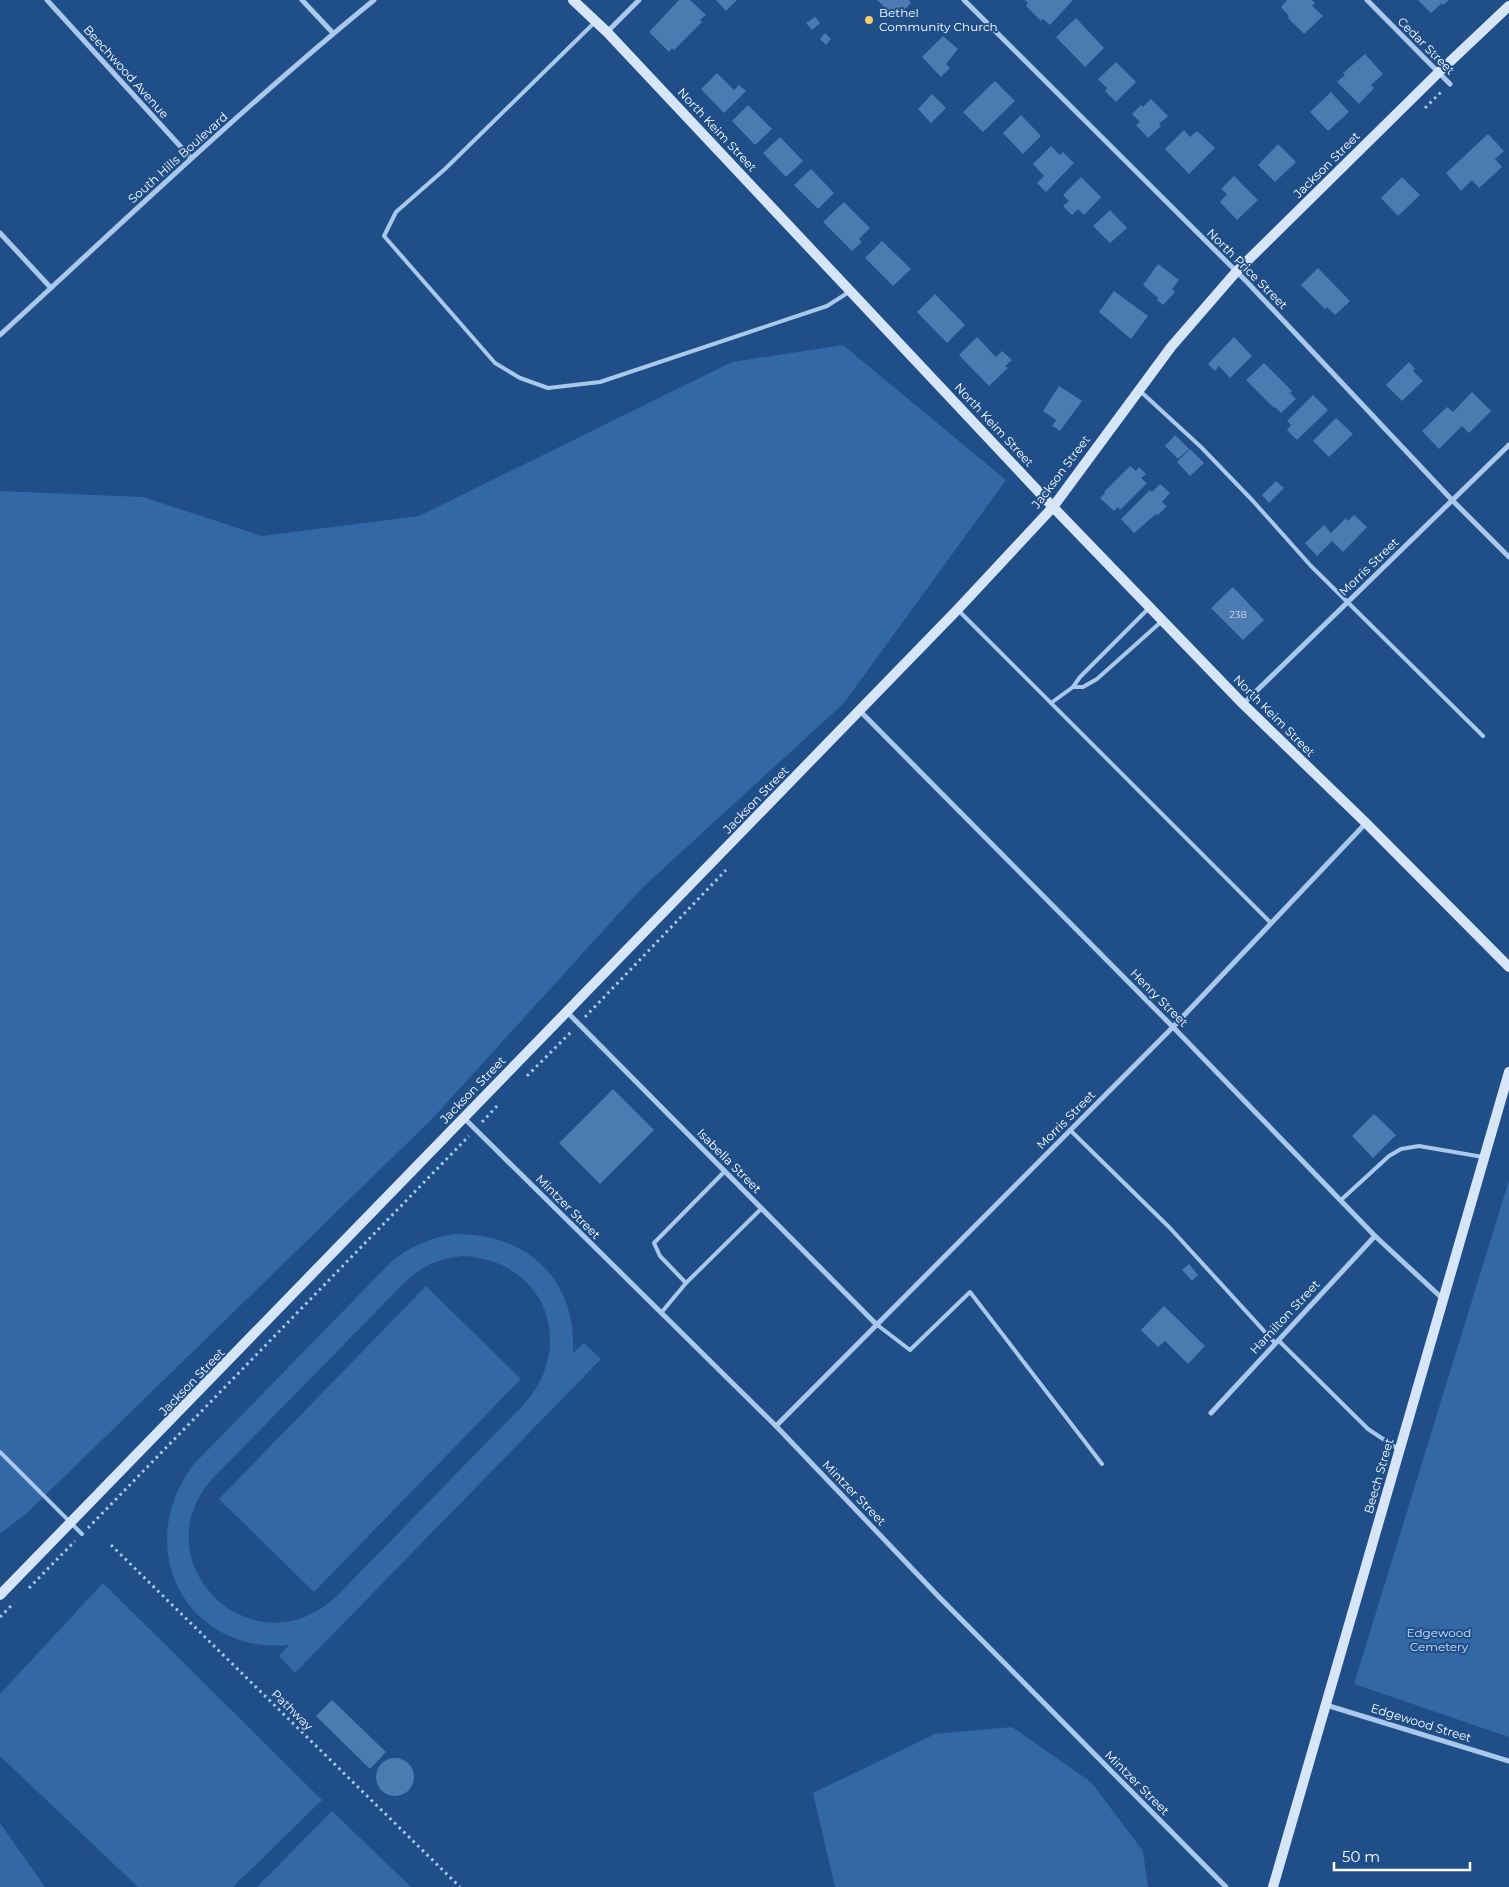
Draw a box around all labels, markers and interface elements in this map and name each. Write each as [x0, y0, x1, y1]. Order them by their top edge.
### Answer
place label: Bethel Community Church [879, 5, 998, 34]
marker: Bethel Community Church [863, 14, 875, 26]
street label: Cedar Street [1395, 14, 1458, 78]
street label: Beechwood Avenue [81, 22, 172, 121]
street label: North Keim Street [675, 85, 760, 175]
street label: South Hills Boulevard [125, 109, 231, 206]
street label: Jackson Street [1290, 128, 1363, 202]
street label: North Price Street [1204, 225, 1291, 312]
street label: North Keim Street [952, 380, 1037, 470]
street label: Jackson Street [1028, 432, 1093, 512]
street label: Morris Street [1336, 534, 1402, 599]
house number: 238 [1229, 608, 1247, 621]
street label: North Keim Street [1230, 672, 1318, 760]
street label: Jackson Street [719, 763, 792, 837]
street label: Henry Street [1127, 966, 1192, 1030]
street label: Jackson Street [436, 1053, 509, 1127]
street label: Morris Street [1033, 1087, 1098, 1152]
street label: Isabella Street [694, 1125, 765, 1196]
street label: Mintzer Street [533, 1171, 604, 1242]
street label: Hamilton Street [1247, 1276, 1323, 1357]
street label: Jackson Street [155, 1345, 228, 1419]
street label: Beech Street [1361, 1436, 1396, 1515]
street label: Mintzer Street [819, 1457, 889, 1529]
park label: Edgewood Cemetery [1407, 1625, 1471, 1654]
street label: Pathway [268, 1686, 317, 1733]
street label: Edgewood Street [1369, 1700, 1473, 1745]
street label: Mintzer Street [1102, 1747, 1173, 1818]
scale bar [1334, 1840, 1470, 1872]
text: 50 m [1342, 1847, 1380, 1866]

